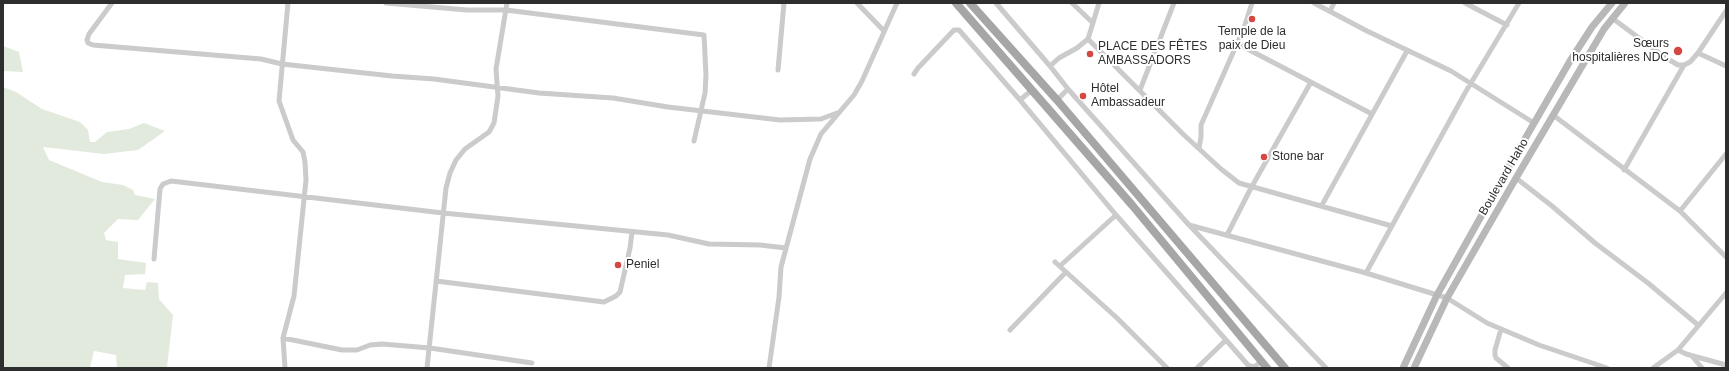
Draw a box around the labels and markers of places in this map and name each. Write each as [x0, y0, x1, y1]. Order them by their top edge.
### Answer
marker: Temple de la paix de Dieu [1247, 14, 1257, 24]
place label: Temple de la paix de Dieu [1218, 25, 1286, 53]
place label: Sœurs hospitalières NDC [1572, 37, 1669, 65]
place label: PLACE DES FÊTES AMBASSADORS [1098, 40, 1207, 68]
marker: Sœurs hospitalières NDC [1672, 45, 1684, 57]
marker: PLACE DES FÊTES AMBASSADORS [1085, 49, 1095, 59]
place label: Hôtel Ambassadeur [1091, 82, 1165, 110]
marker: Hôtel Ambassadeur [1078, 91, 1088, 101]
place label: Stone bar [1272, 150, 1324, 164]
marker: Stone bar [1259, 152, 1269, 162]
place label: Peniel [626, 258, 659, 272]
marker: Peniel [613, 260, 623, 270]

